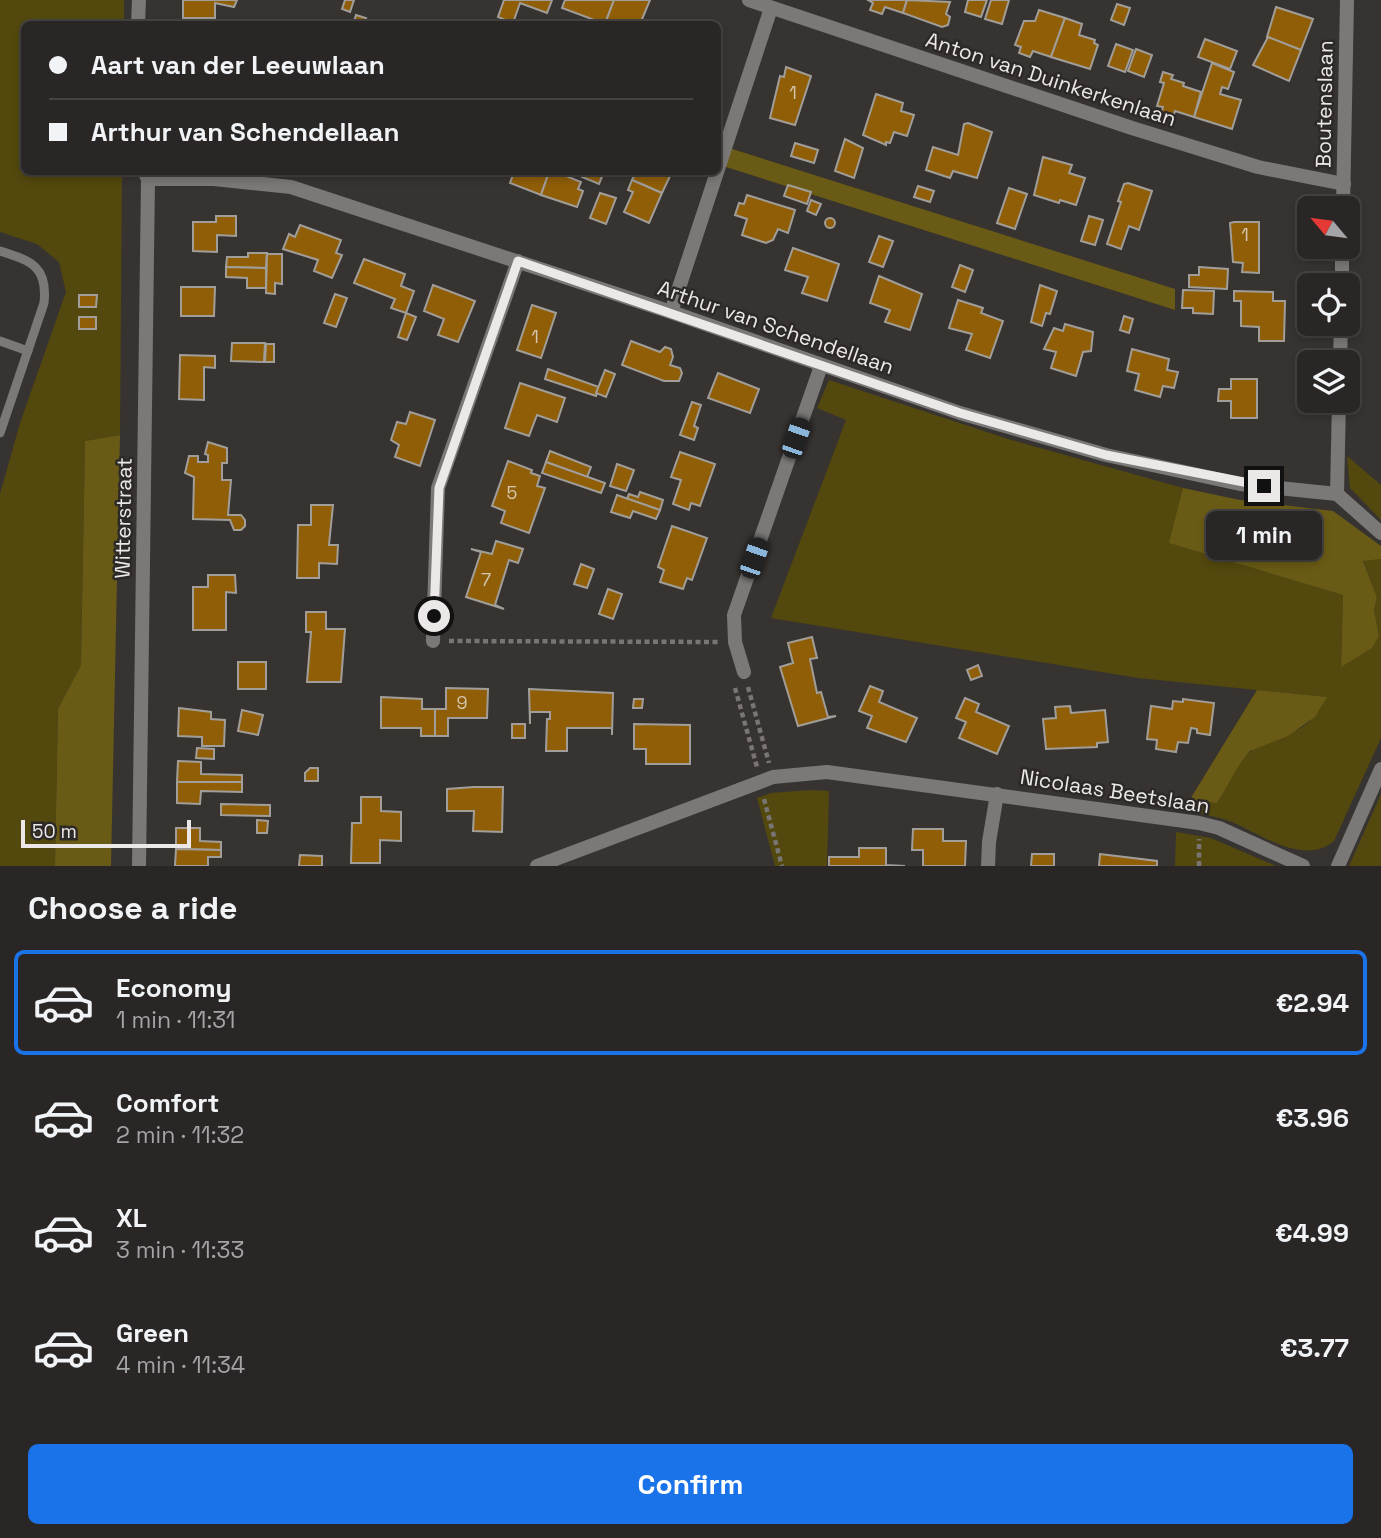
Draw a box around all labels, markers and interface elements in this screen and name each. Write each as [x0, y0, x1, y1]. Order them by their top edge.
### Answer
street label: Anton van Duinkerkenlaan [922, 26, 1180, 132]
street label: Boutenslaan [1309, 40, 1339, 168]
text: Aart van der Leeuwlaan [91, 48, 385, 82]
house number: 1 [789, 81, 797, 104]
text: Arthur van Schendellaan [91, 115, 399, 149]
north arrow [1297, 196, 1360, 259]
map controls [1297, 196, 1360, 413]
house number: 1 [1241, 223, 1249, 246]
button: locate [1297, 273, 1360, 336]
street label: Arthur van Schendellaan [654, 274, 898, 380]
house number: 1 [531, 325, 539, 348]
button: layers [1297, 350, 1360, 413]
car [780, 415, 813, 461]
street label: Witterstraat [108, 457, 138, 579]
route end [1248, 470, 1280, 502]
house number: 5 [507, 481, 517, 504]
callout: 1 min [1206, 510, 1322, 560]
text: 1 min [1236, 520, 1292, 550]
car [738, 535, 771, 581]
house number: 7 [481, 568, 491, 591]
route start [418, 600, 450, 632]
house number: 9 [456, 691, 468, 714]
street label: Nicolaas Beetslaan [1018, 763, 1212, 819]
scale bar [21, 817, 191, 849]
text: 50 m [32, 819, 77, 844]
text: Choose a ride [28, 888, 238, 928]
icon: car [32, 971, 95, 1034]
text: Economy [116, 971, 232, 1005]
text: €2.94 [1276, 986, 1349, 1020]
text: 1 min · 11:31 [116, 1005, 235, 1035]
icon: car [32, 1086, 95, 1149]
text: Comfort [116, 1086, 219, 1120]
text: €3.96 [1276, 1101, 1349, 1135]
text: 2 min · 11:32 [116, 1120, 244, 1150]
icon: car [32, 1201, 95, 1264]
text: XL [116, 1201, 147, 1235]
text: €4.99 [1275, 1216, 1349, 1250]
text: 3 min · 11:33 [116, 1235, 244, 1265]
icon: car [32, 1316, 95, 1379]
text: Green [116, 1316, 189, 1350]
text: €3.77 [1280, 1331, 1349, 1365]
text: 4 min · 11:34 [116, 1350, 245, 1380]
button: Confirm [28, 1444, 1353, 1524]

